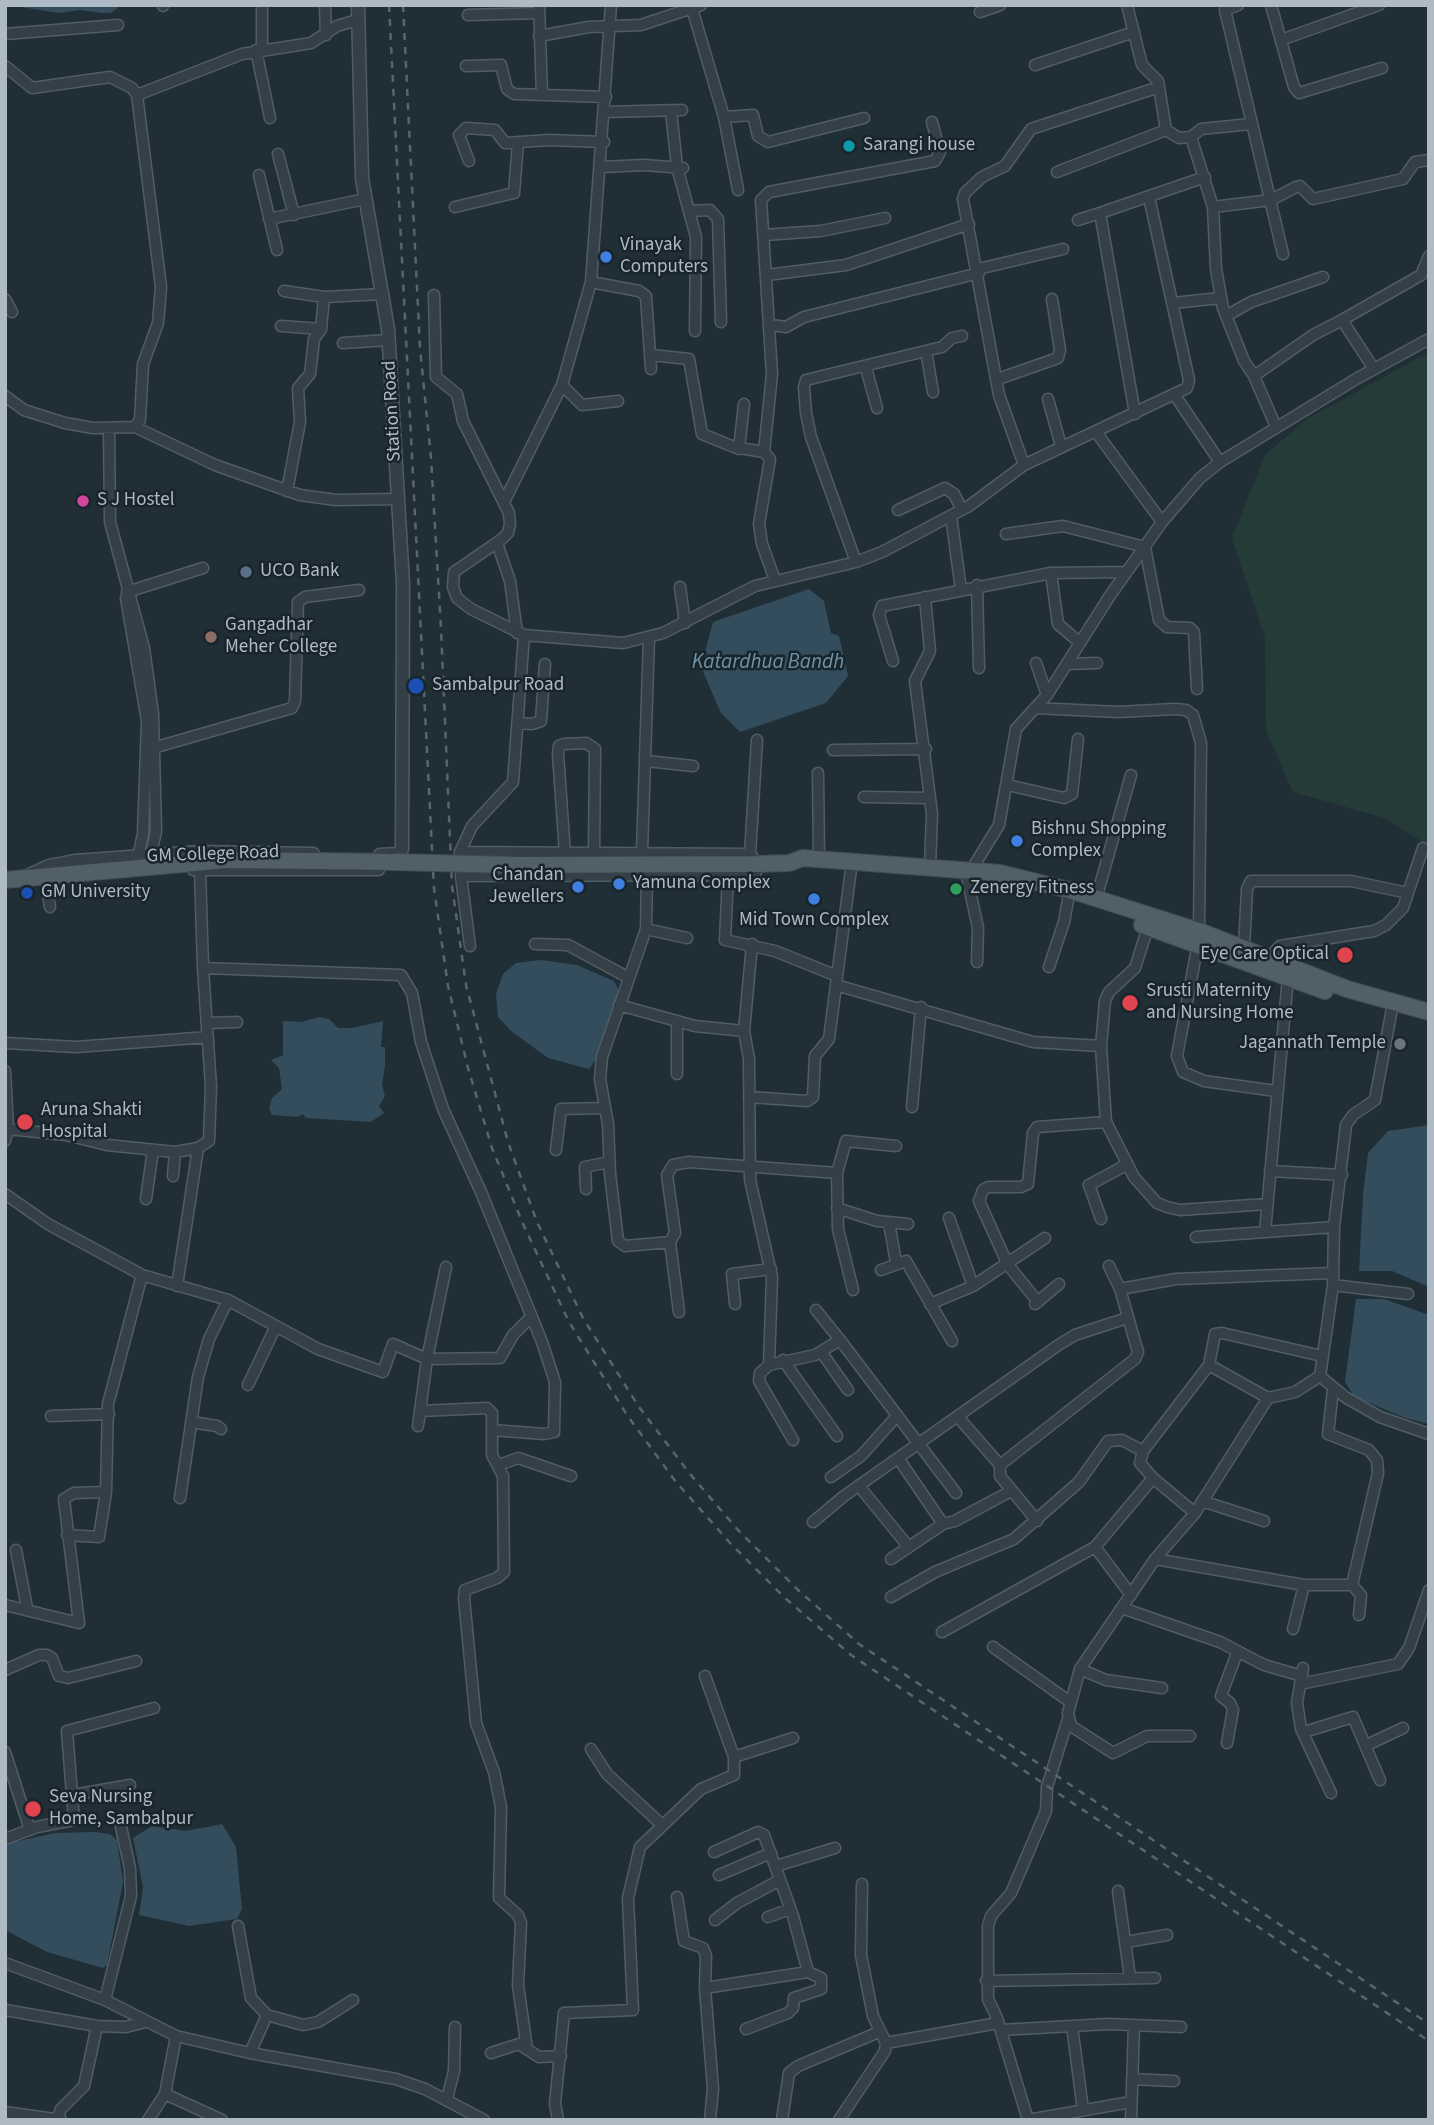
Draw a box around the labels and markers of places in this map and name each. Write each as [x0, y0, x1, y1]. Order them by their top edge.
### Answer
place label: Sarangi house [863, 135, 975, 157]
marker: Sarangi house [841, 138, 857, 154]
place label: Vinayak Computers [620, 235, 708, 279]
marker: Vinayak Computers [598, 249, 614, 265]
place label: S J Hostel [97, 490, 175, 512]
marker: S J Hostel [75, 493, 91, 509]
place label: UCO Bank [260, 561, 340, 583]
marker: UCO Bank [238, 564, 254, 580]
place label: Gangadhar Meher College [225, 615, 337, 659]
marker: Gangadhar Meher College [203, 629, 219, 645]
place label: Sambalpur Road [432, 675, 564, 697]
marker: Sambalpur Road [406, 676, 426, 696]
place label: Bishnu Shopping Complex [1031, 819, 1166, 863]
marker: Bishnu Shopping Complex [1009, 833, 1025, 849]
place label: Chandan Jewellers [489, 865, 564, 909]
place label: Yamuna Complex [633, 873, 770, 895]
marker: Yamuna Complex [611, 876, 627, 892]
place label: Zenergy Fitness [970, 878, 1094, 900]
marker: Chandan Jewellers [570, 879, 586, 895]
marker: Zenergy Fitness [948, 881, 964, 897]
place label: GM University [41, 882, 150, 904]
marker: GM University [19, 885, 35, 901]
marker: Mid Town Complex [806, 891, 822, 907]
place label: Mid Town Complex [739, 910, 889, 932]
place label: Eye Care Optical [1200, 944, 1329, 966]
marker: Eye Care Optical [1335, 945, 1355, 965]
place label: Srusti Maternity and Nursing Home [1146, 981, 1294, 1025]
marker: Srusti Maternity and Nursing Home [1120, 993, 1140, 1013]
place label: Jagannath Temple [1239, 1033, 1386, 1055]
marker: Jagannath Temple [1392, 1036, 1408, 1052]
place label: Aruna Shakti Hospital [41, 1100, 142, 1144]
marker: Aruna Shakti Hospital [15, 1112, 35, 1132]
place label: Seva Nursing Home, Sambalpur [49, 1787, 193, 1831]
marker: Seva Nursing Home, Sambalpur [23, 1799, 43, 1819]

